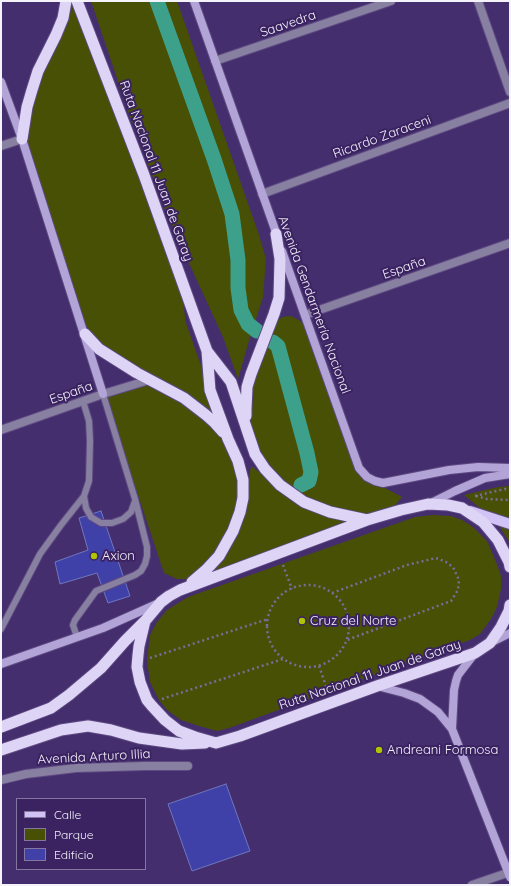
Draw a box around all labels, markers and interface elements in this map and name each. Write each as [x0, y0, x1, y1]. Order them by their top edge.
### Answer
street label: Saavedra [258, 7, 318, 41]
street label: Ruta Nacional 11 Juan de Garay [116, 78, 196, 264]
street label: Ricardo Zaraceni [331, 112, 433, 162]
street label: Avenida Gendarmería Nacional [275, 214, 353, 396]
street label: España [380, 253, 428, 283]
street label: España [47, 378, 95, 408]
place label: Axion [102, 548, 135, 564]
marker: Axion [89, 551, 99, 561]
place label: Cruz del Norte [310, 613, 396, 629]
marker: Cruz del Norte [297, 616, 307, 626]
street label: Ruta Nacional 11 Juan de Garay [277, 636, 463, 714]
place label: Andreani Formosa [387, 742, 498, 758]
marker: Andreani Formosa [374, 745, 384, 755]
street label: Avenida Arturo Illia [37, 746, 151, 768]
legend [16, 798, 146, 870]
text: Calle [54, 807, 81, 822]
text: Parque [54, 827, 94, 842]
text: Edificio [54, 847, 94, 862]

